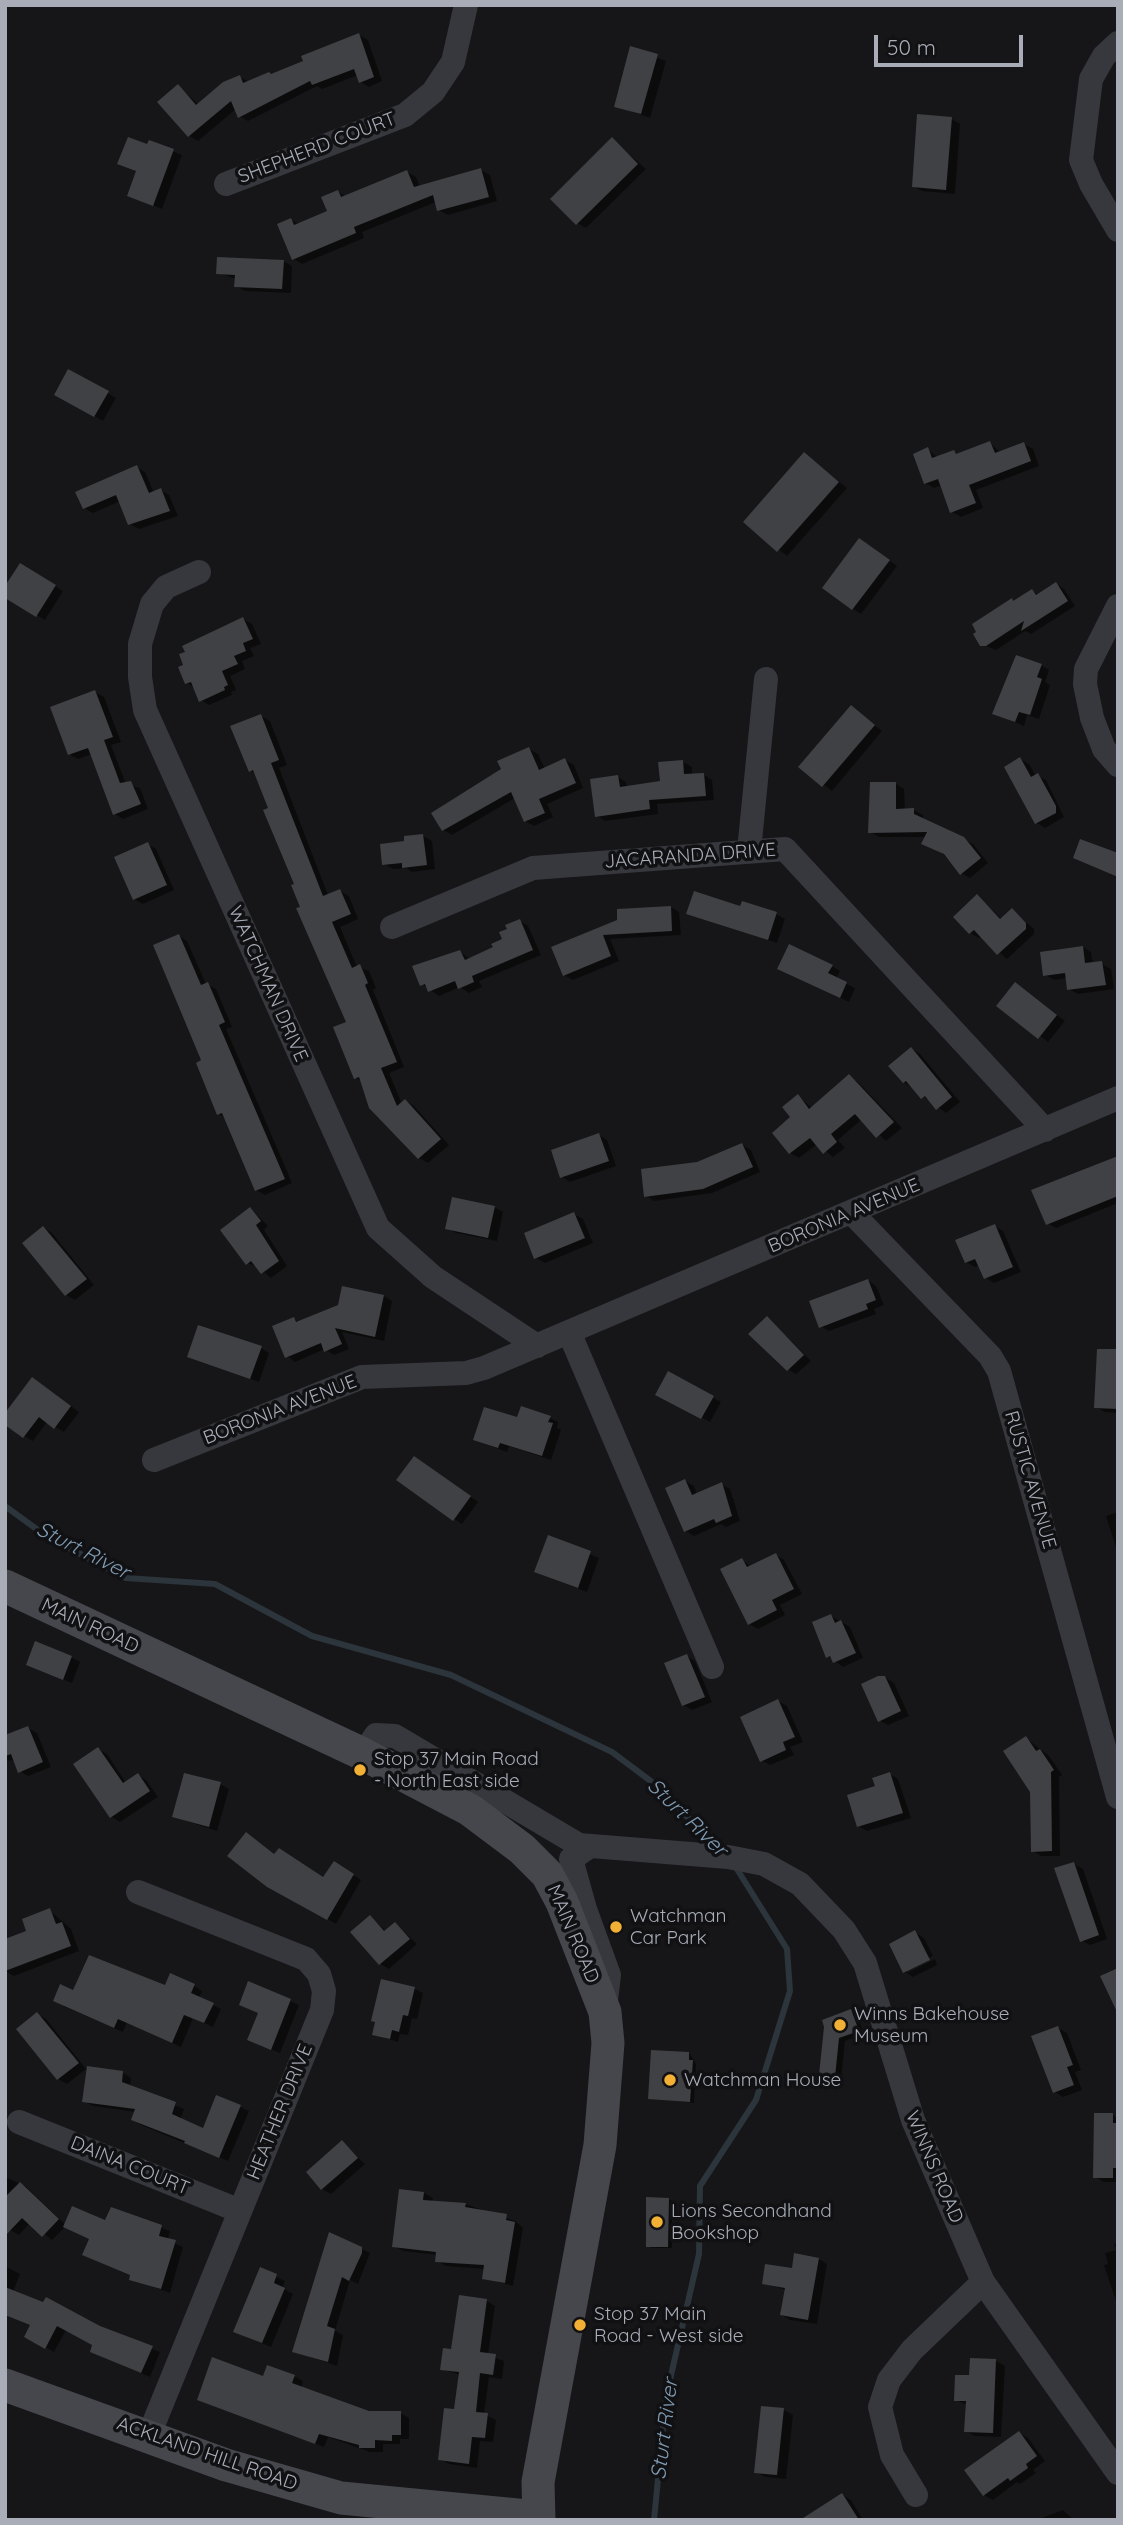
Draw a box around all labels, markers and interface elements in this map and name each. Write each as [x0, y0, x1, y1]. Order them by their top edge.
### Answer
scale bar [878, 21, 1027, 65]
text: 50 m [887, 34, 936, 60]
street label: SHEPHERD COURT [235, 107, 399, 189]
street label: JACARANDA DRIVE [603, 839, 777, 873]
street label: WATCHMAN DRIVE [223, 903, 313, 1065]
street label: BORONIA AVENUE [765, 1174, 923, 1258]
street label: BORONIA AVENUE [200, 1370, 360, 1450]
street label: RUSTIC AVENUE [999, 1408, 1061, 1552]
water label: Sturt River [32, 1517, 134, 1585]
street label: MAIN ROAD [38, 1594, 142, 1658]
place label: Stop 37 Main Road - North East side [374, 1748, 539, 1792]
marker: Stop 37 Main Road - North East side [352, 1762, 368, 1778]
water label: Sturt River [642, 1774, 732, 1862]
street label: MAIN ROAD [542, 1881, 604, 1987]
place label: Watchman Car Park [630, 1905, 727, 1949]
marker: Watchman Car Park [608, 1919, 624, 1935]
place label: Winns Bakehouse Museum [854, 2003, 1010, 2047]
marker: Winns Bakehouse Museum [832, 2017, 848, 2033]
street label: HEATHER DRIVE [242, 2041, 318, 2183]
place label: Watchman House [684, 2069, 841, 2091]
marker: Watchman House [662, 2072, 678, 2088]
street label: WINNS ROAD [900, 2108, 968, 2226]
street label: DAINA COURT [67, 2132, 193, 2200]
place label: Lions Secondhand Bookshop [671, 2200, 832, 2244]
marker: Lions Secondhand Bookshop [649, 2214, 665, 2230]
place label: Stop 37 Main Road - West side [594, 2303, 743, 2347]
marker: Stop 37 Main Road - West side [572, 2317, 588, 2333]
water label: Sturt River [646, 2377, 684, 2481]
street label: ACKLAND HILL ROAD [114, 2412, 300, 2496]

